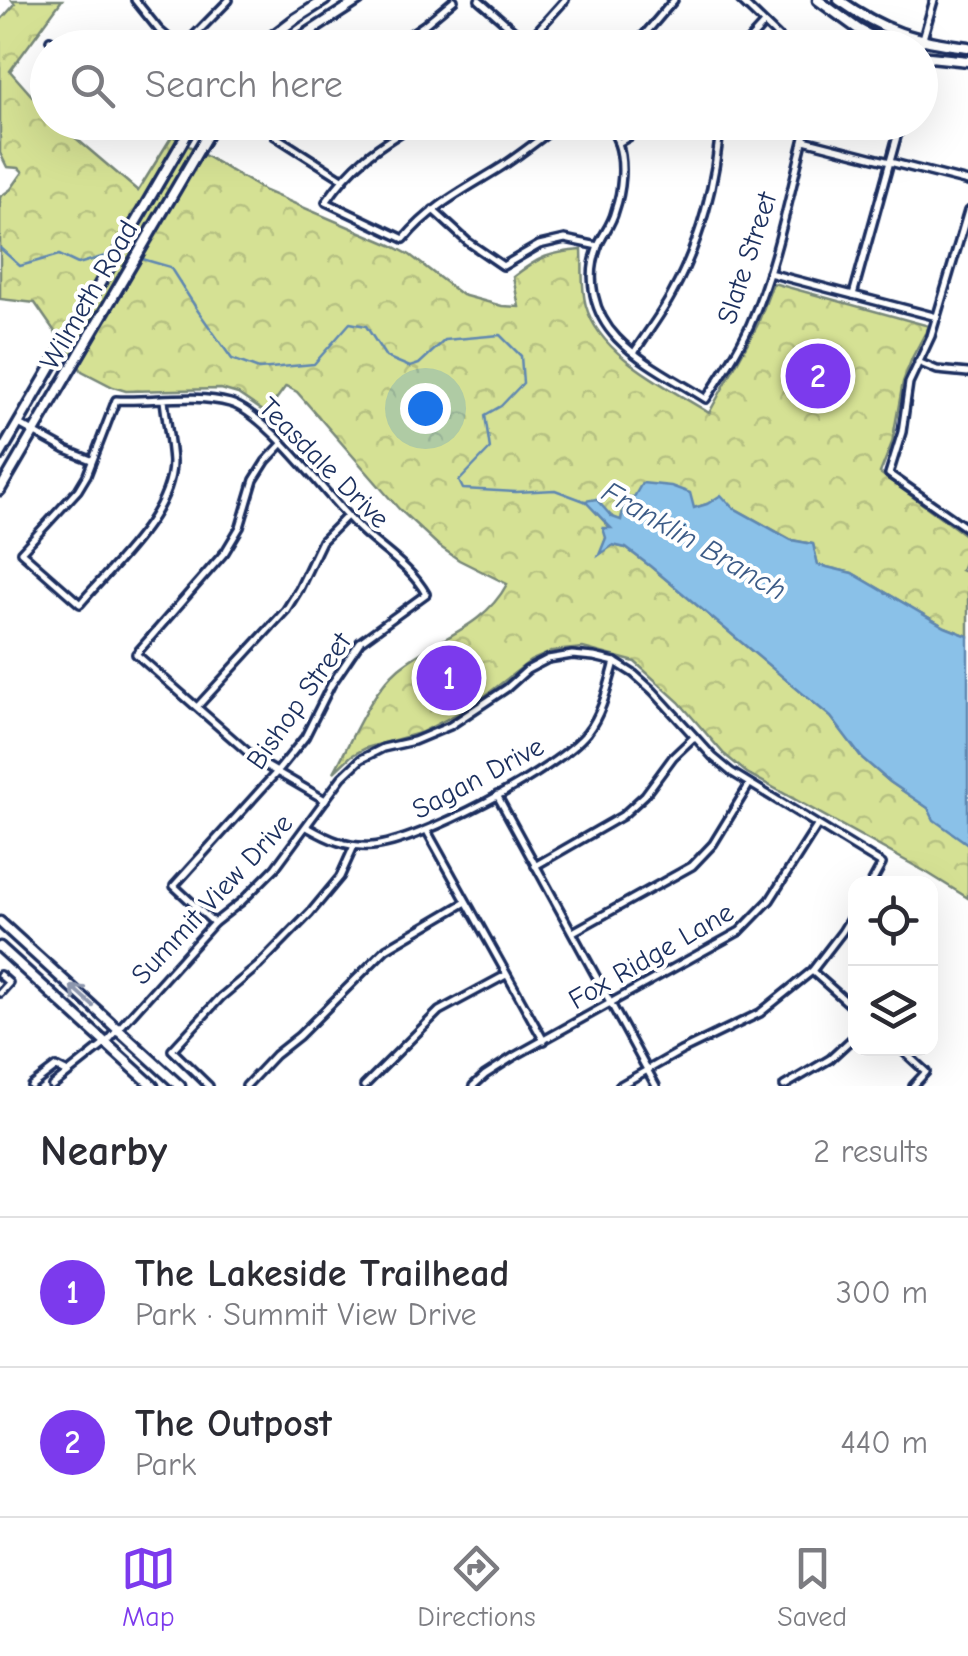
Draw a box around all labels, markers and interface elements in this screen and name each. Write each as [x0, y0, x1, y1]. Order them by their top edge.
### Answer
search box [30, 30, 938, 140]
icon: search [65, 58, 120, 113]
text: Search here [145, 63, 343, 107]
street label: Slate Street [711, 187, 784, 328]
street label: Wilmeth Road [33, 215, 145, 375]
pin: 2 [786, 338, 850, 414]
your location [400, 383, 451, 434]
street label: Teasdale Drive [252, 391, 396, 535]
water label: Franklin Branch [595, 474, 793, 608]
street label: Bishop Street [240, 626, 358, 776]
pin: 1 [416, 640, 482, 716]
street label: Sagan Drive [407, 730, 549, 826]
street label: Summit View Drive [125, 807, 299, 991]
map controls [848, 876, 938, 1056]
button: locate [848, 876, 938, 966]
street label: Fox Ridge Lane [563, 896, 739, 1016]
button: layers [848, 966, 938, 1056]
one-way arrow [70, 985, 95, 1008]
text: Nearby [40, 1127, 167, 1176]
text: 2 results [813, 1133, 928, 1170]
text: The Lakeside Trailhead [135, 1252, 509, 1296]
text: 1 [66, 1274, 79, 1311]
text: 300 m [836, 1274, 928, 1311]
text: Park · Summit View Drive [135, 1296, 476, 1333]
text: The Outpost [135, 1402, 332, 1446]
text: 2 [65, 1424, 80, 1461]
text: 440 m [840, 1424, 928, 1461]
text: Park [135, 1446, 196, 1483]
tab: Map [121, 1541, 176, 1633]
tab: Directions [417, 1541, 536, 1633]
tab: Saved [777, 1541, 847, 1633]

